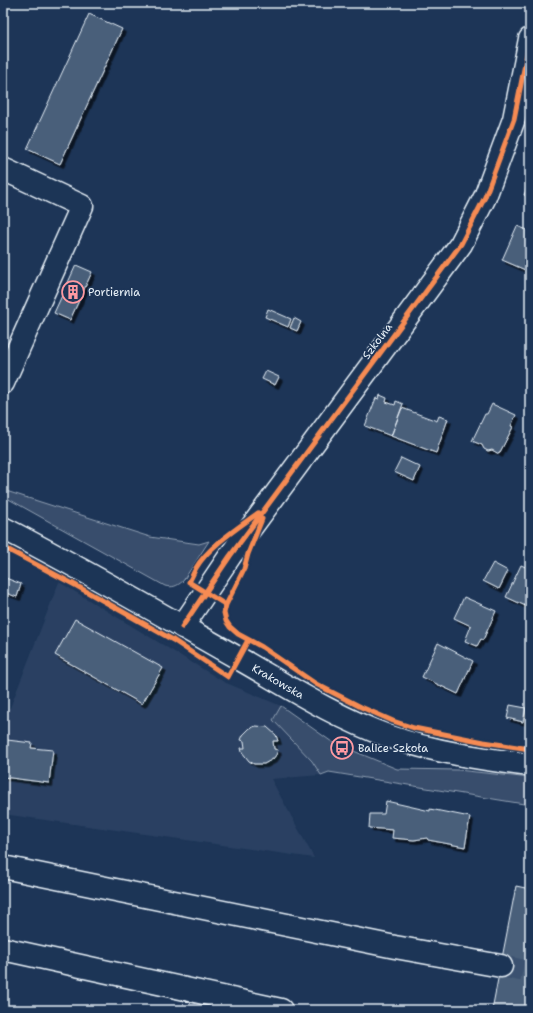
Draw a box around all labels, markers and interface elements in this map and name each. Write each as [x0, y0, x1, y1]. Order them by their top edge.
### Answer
building icon: Portiernia [60, 279, 86, 305]
place label: Portiernia [88, 285, 140, 300]
street label: Szkolna [359, 320, 396, 362]
street label: Krakowska [249, 661, 307, 703]
bus stop icon: Balice Szkoła [329, 735, 355, 761]
place label: Balice Szkoła [358, 741, 428, 756]

